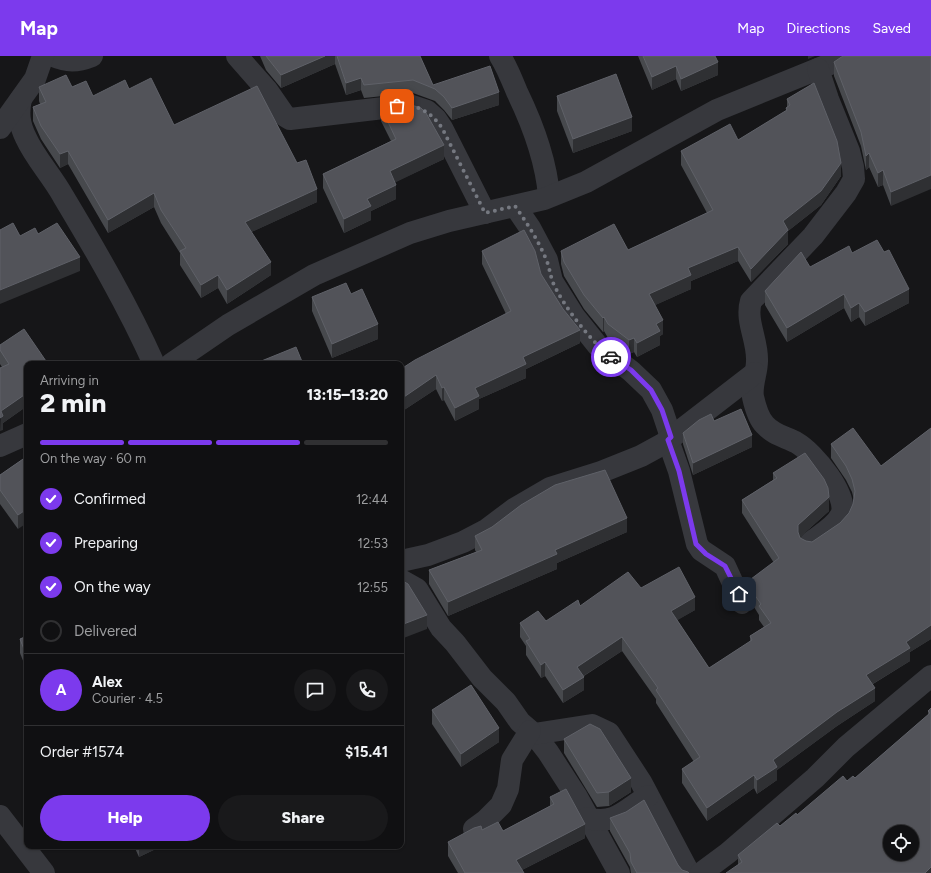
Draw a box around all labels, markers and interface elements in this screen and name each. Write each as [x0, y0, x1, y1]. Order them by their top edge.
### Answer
text: Map [20, 17, 58, 40]
text: Map [737, 20, 765, 37]
text: Directions [787, 20, 850, 37]
text: Saved [872, 20, 911, 37]
pin [380, 89, 414, 123]
icon: bag [386, 95, 408, 117]
courier [591, 337, 631, 377]
icon: car [600, 346, 622, 368]
text: Arriving in [40, 373, 99, 388]
text: 13:15–13:20 [307, 386, 388, 404]
text: 2 min [40, 387, 106, 419]
text: On the way · 60 m [40, 451, 146, 466]
icon: check [40, 488, 62, 510]
text: Confirmed [74, 490, 146, 508]
text: 12:44 [356, 492, 388, 507]
icon: check [40, 532, 62, 554]
text: Preparing [74, 534, 138, 552]
text: 12:53 [358, 536, 388, 551]
icon: check [40, 576, 62, 598]
pin [722, 577, 756, 611]
text: On the way [74, 578, 151, 596]
text: 12:55 [357, 580, 388, 595]
icon: home [728, 583, 750, 605]
text: Delivered [74, 622, 137, 640]
button: chat [294, 669, 336, 711]
button: phone [346, 669, 388, 711]
text: Alex [92, 673, 122, 691]
text: A [56, 681, 66, 699]
text: Courier · 4.5 [92, 691, 163, 706]
text: Order #1574 [40, 743, 124, 761]
text: $15.41 [345, 743, 388, 761]
button: Help [40, 795, 210, 841]
button: Share [218, 795, 388, 841]
map controls [883, 825, 919, 861]
button: locate [883, 825, 919, 861]

